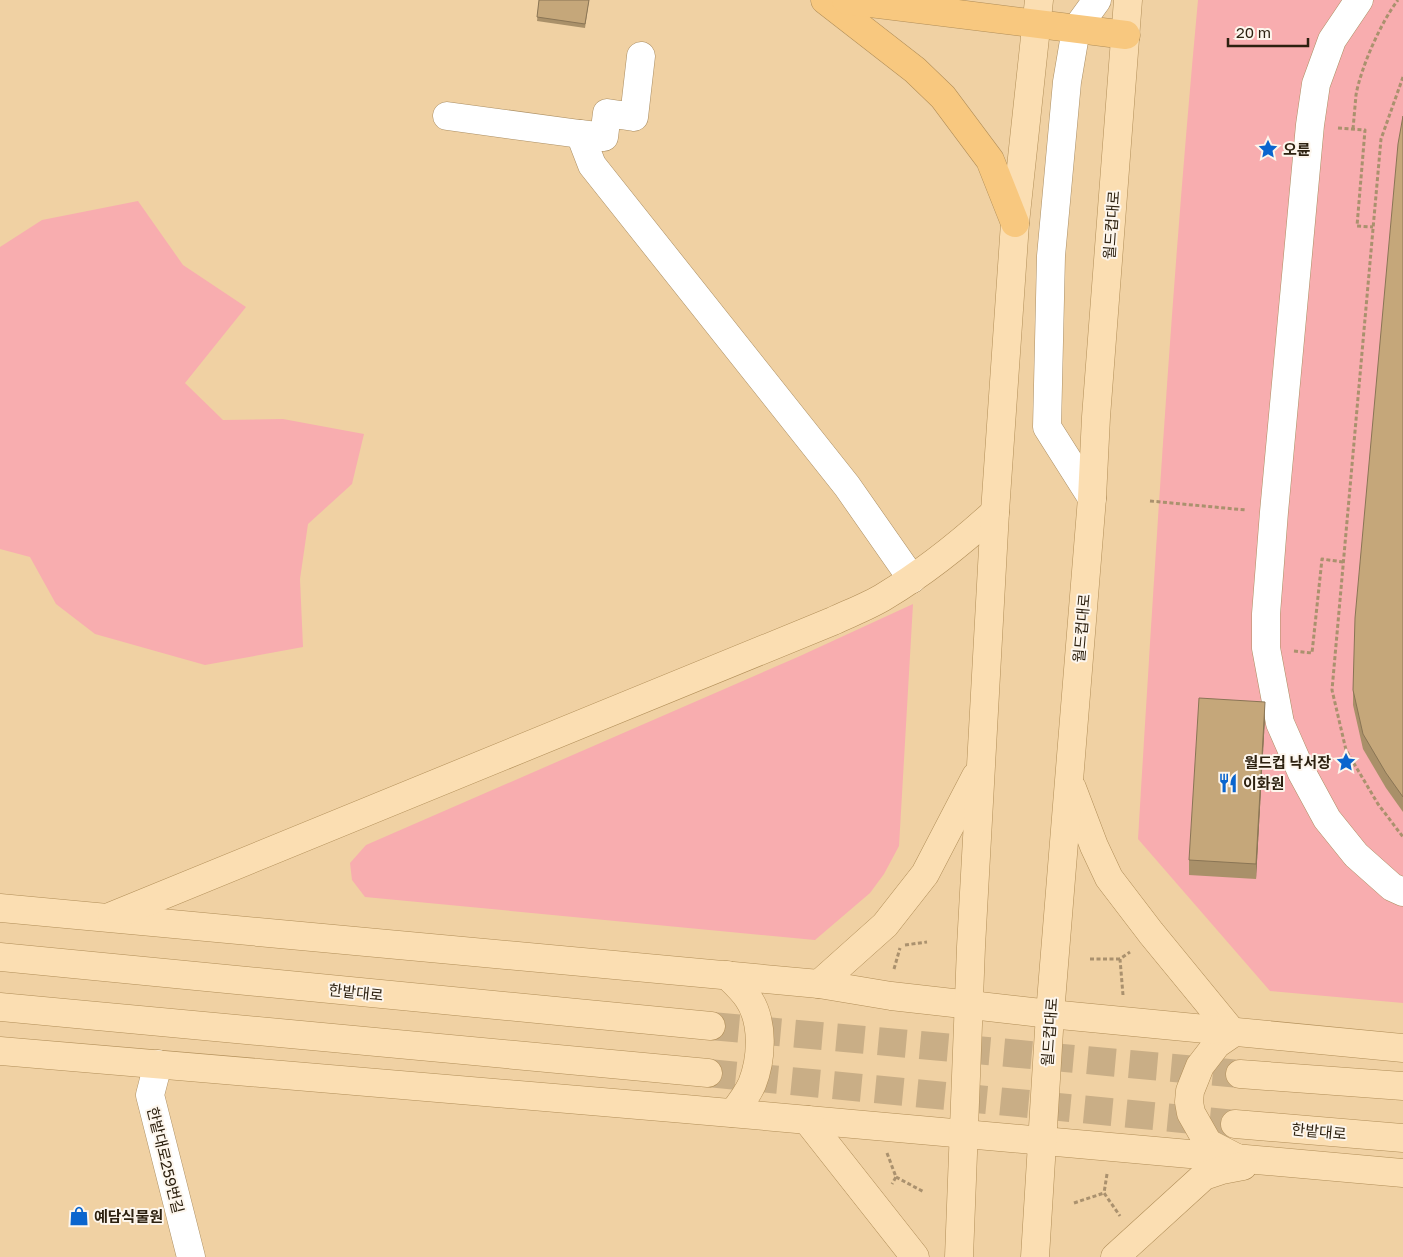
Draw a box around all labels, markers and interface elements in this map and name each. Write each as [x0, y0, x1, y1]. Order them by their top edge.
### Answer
scale bar [1228, 15, 1308, 47]
text: 20 m [1236, 23, 1271, 41]
place icon: 오륜 [1257, 138, 1279, 160]
place label: 오륜 [1283, 140, 1311, 158]
street label: 월드컵대로 [1100, 190, 1122, 260]
street label: 월드컵대로 [1069, 593, 1093, 663]
place icon: 월드컵 낙서장 [1335, 751, 1357, 773]
place label: 월드컵 낙서장 [1244, 753, 1331, 771]
restaurant icon: 이화원 [1217, 772, 1239, 794]
place label: 이화원 [1243, 774, 1284, 792]
street label: 한밭대로 [328, 980, 384, 1004]
street label: 월드컵대로 [1038, 997, 1060, 1067]
street label: 한밭대로259번길 [144, 1105, 188, 1215]
street label: 한밭대로 [1291, 1120, 1347, 1142]
shop icon: 예담식물원 [68, 1205, 90, 1227]
place label: 예담식물원 [94, 1207, 163, 1225]

